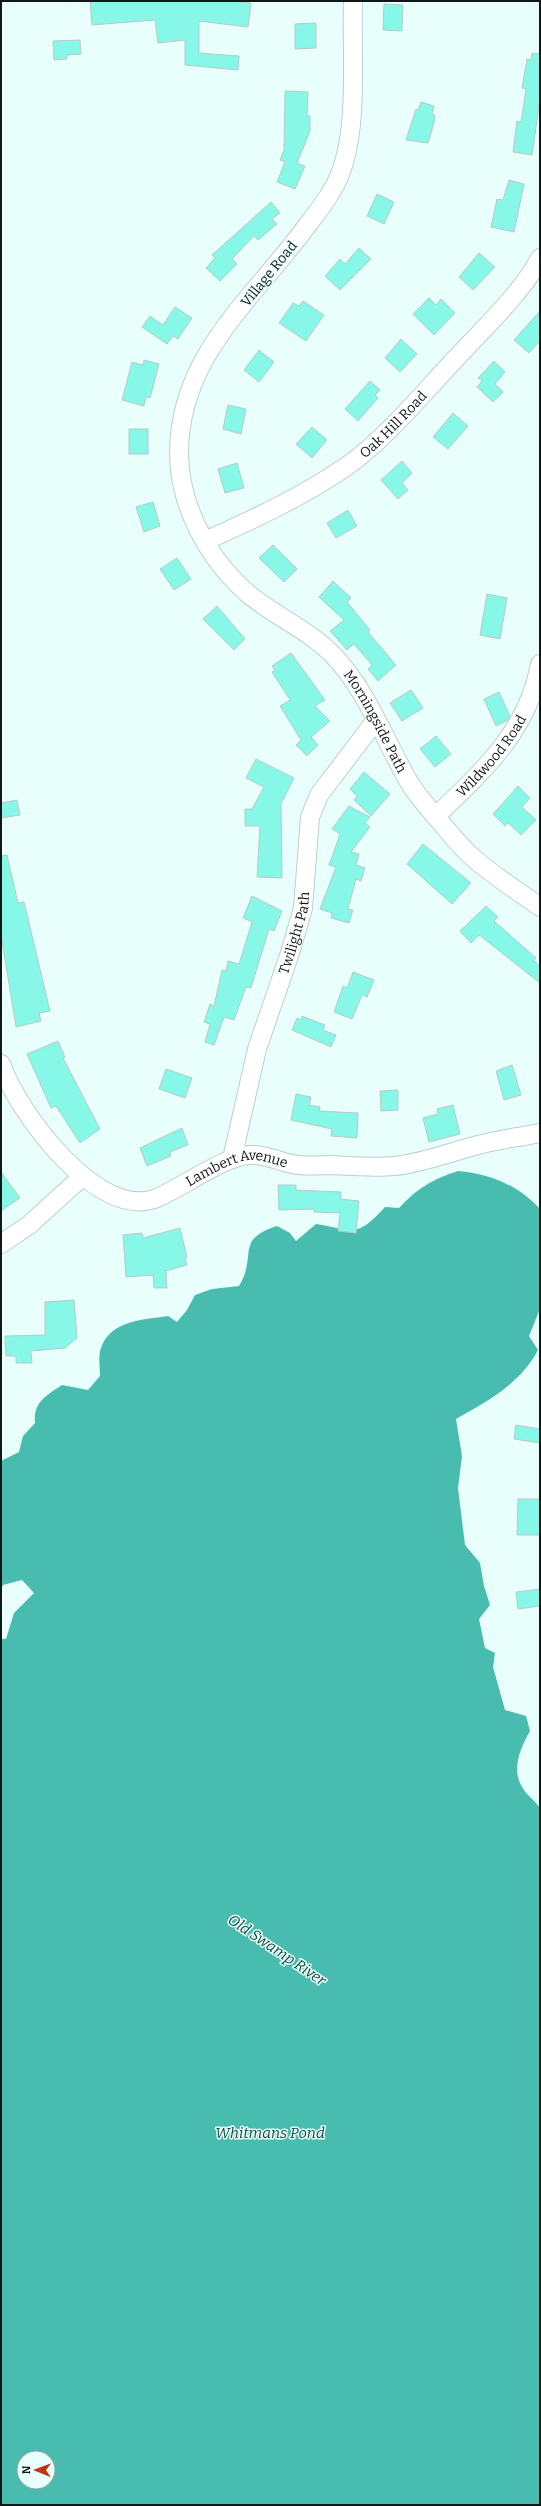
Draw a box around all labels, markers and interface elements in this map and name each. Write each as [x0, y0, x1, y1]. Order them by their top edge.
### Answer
street label: Village Road [237, 238, 301, 310]
street label: Oak Hill Road [356, 387, 430, 462]
street label: Morningside Path [340, 666, 411, 776]
street label: Wildwood Road [453, 712, 530, 800]
street label: Twilight Path [275, 891, 313, 976]
street label: Lambert Avenue [183, 1146, 290, 1190]
water label: Old Swamp River [225, 1911, 330, 1990]
water label: Whitmans Pond [215, 2124, 325, 2142]
north arrow [16, 2450, 56, 2490]
text: N [20, 2465, 33, 2474]

